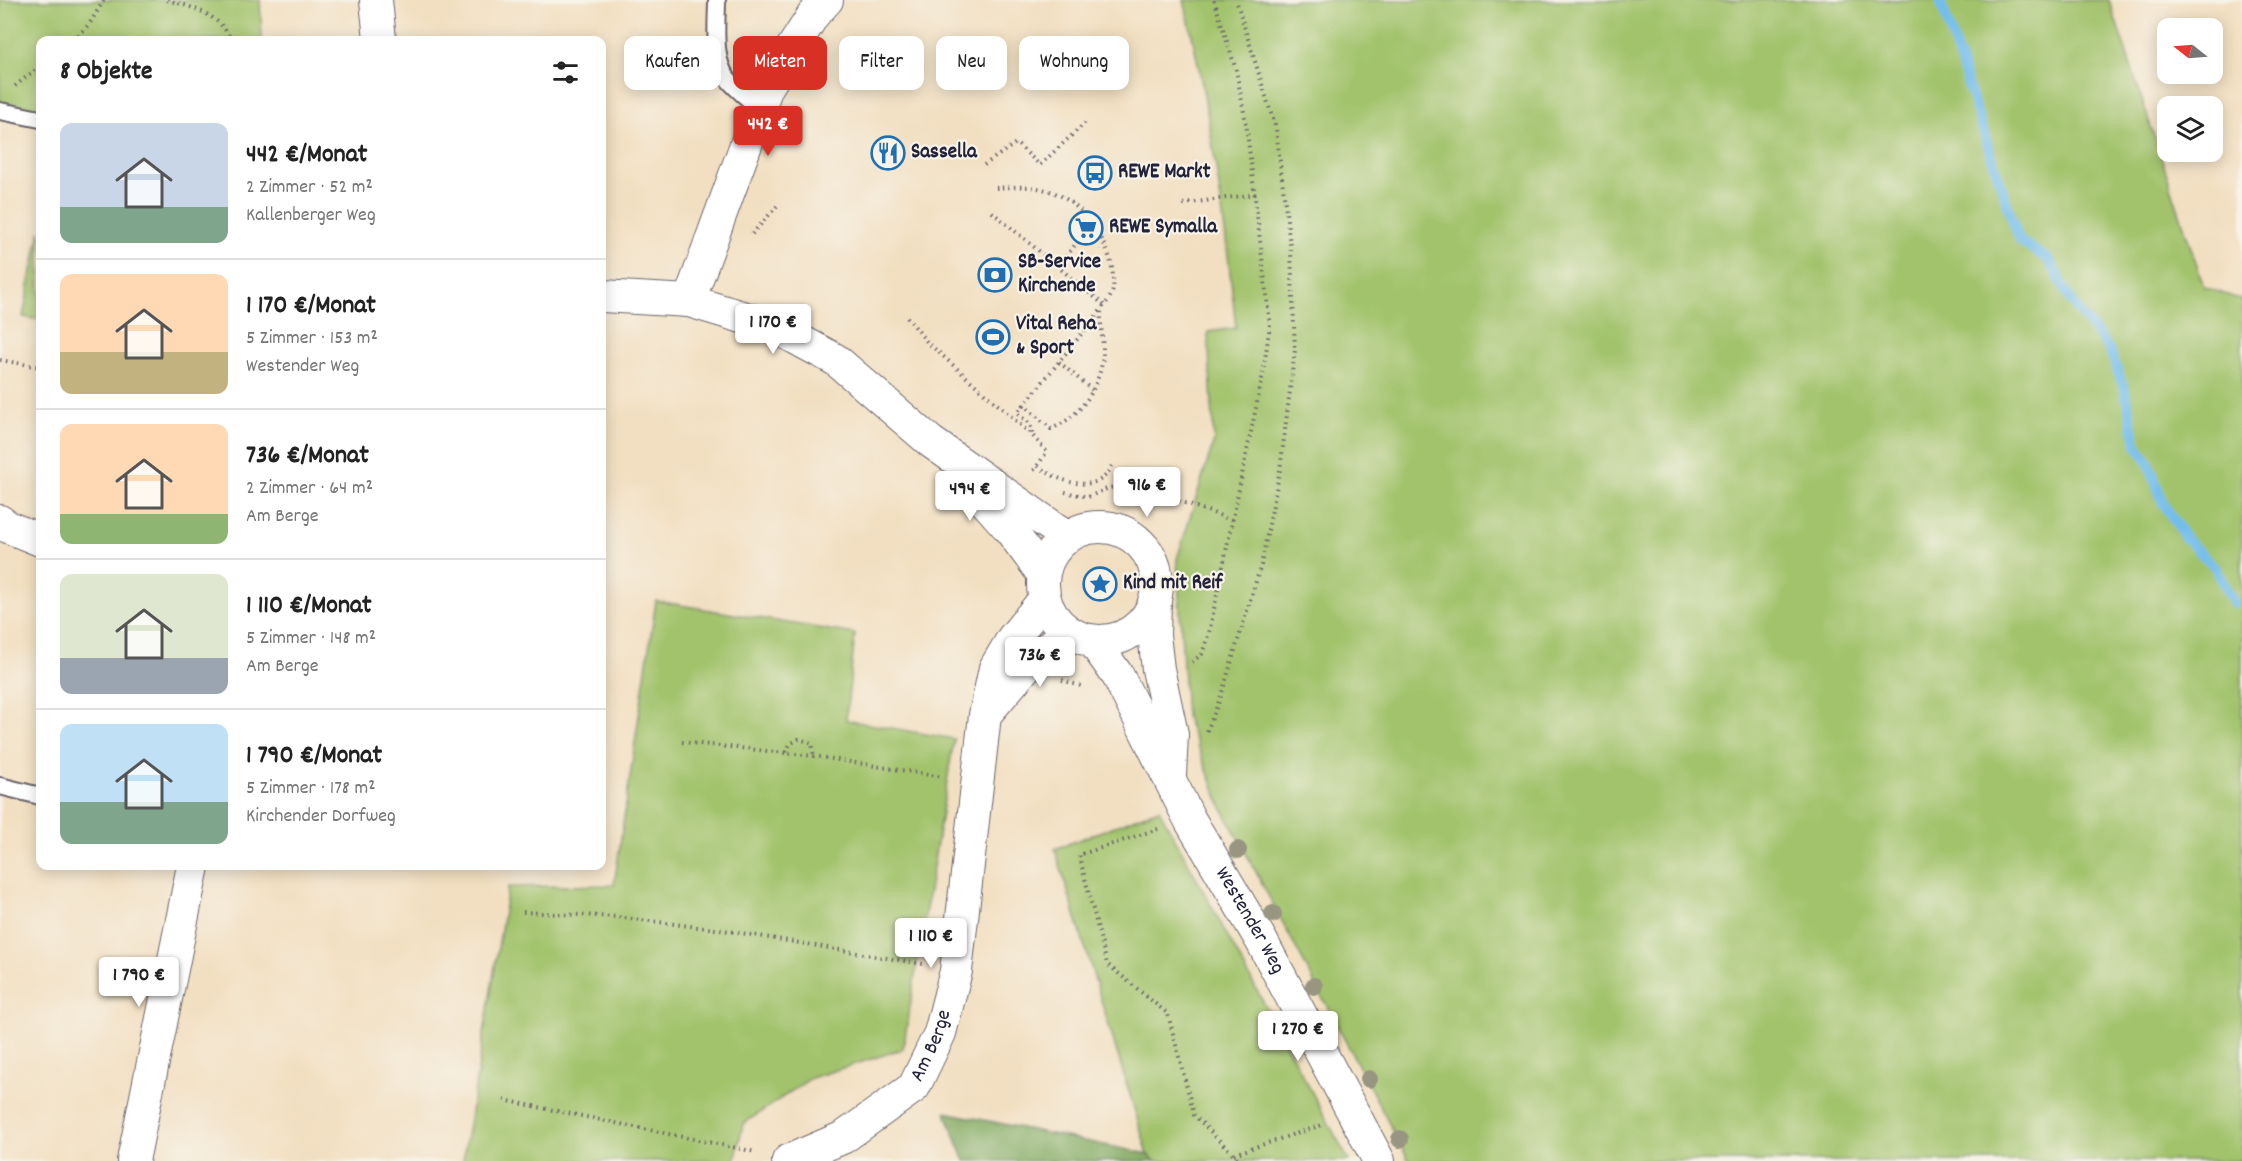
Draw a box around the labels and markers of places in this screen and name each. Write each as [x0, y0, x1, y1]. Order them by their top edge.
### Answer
pin: 442 € [726, 106, 810, 157]
restaurant icon: Sassella [870, 135, 906, 171]
place label: Sassella [911, 138, 978, 168]
bus stop icon: REWE Markt [1077, 155, 1113, 191]
place label: REWE Markt [1118, 158, 1211, 188]
supermarket icon: REWE Symalla [1068, 210, 1104, 246]
place label: REWE Symalla [1109, 213, 1218, 243]
place label: SB-Service Kirchende [1018, 248, 1101, 302]
bank icon: SB-Service Kirchende [977, 257, 1013, 293]
pin: 1 170 € [718, 304, 828, 355]
place label: Vital Reha & Sport [1016, 310, 1097, 364]
sports icon: Vital Reha & Sport [975, 319, 1011, 355]
pin: 916 € [1105, 467, 1189, 518]
pin: 494 € [928, 471, 1012, 522]
place icon: Kind mit Reif [1082, 566, 1118, 602]
place label: Kind mit Reif [1123, 569, 1224, 599]
pin: 736 € [998, 637, 1082, 688]
pin: 1 110 € [876, 918, 986, 969]
pin: 1 790 € [84, 957, 194, 1008]
pin: 1 270 € [1243, 1011, 1353, 1062]

